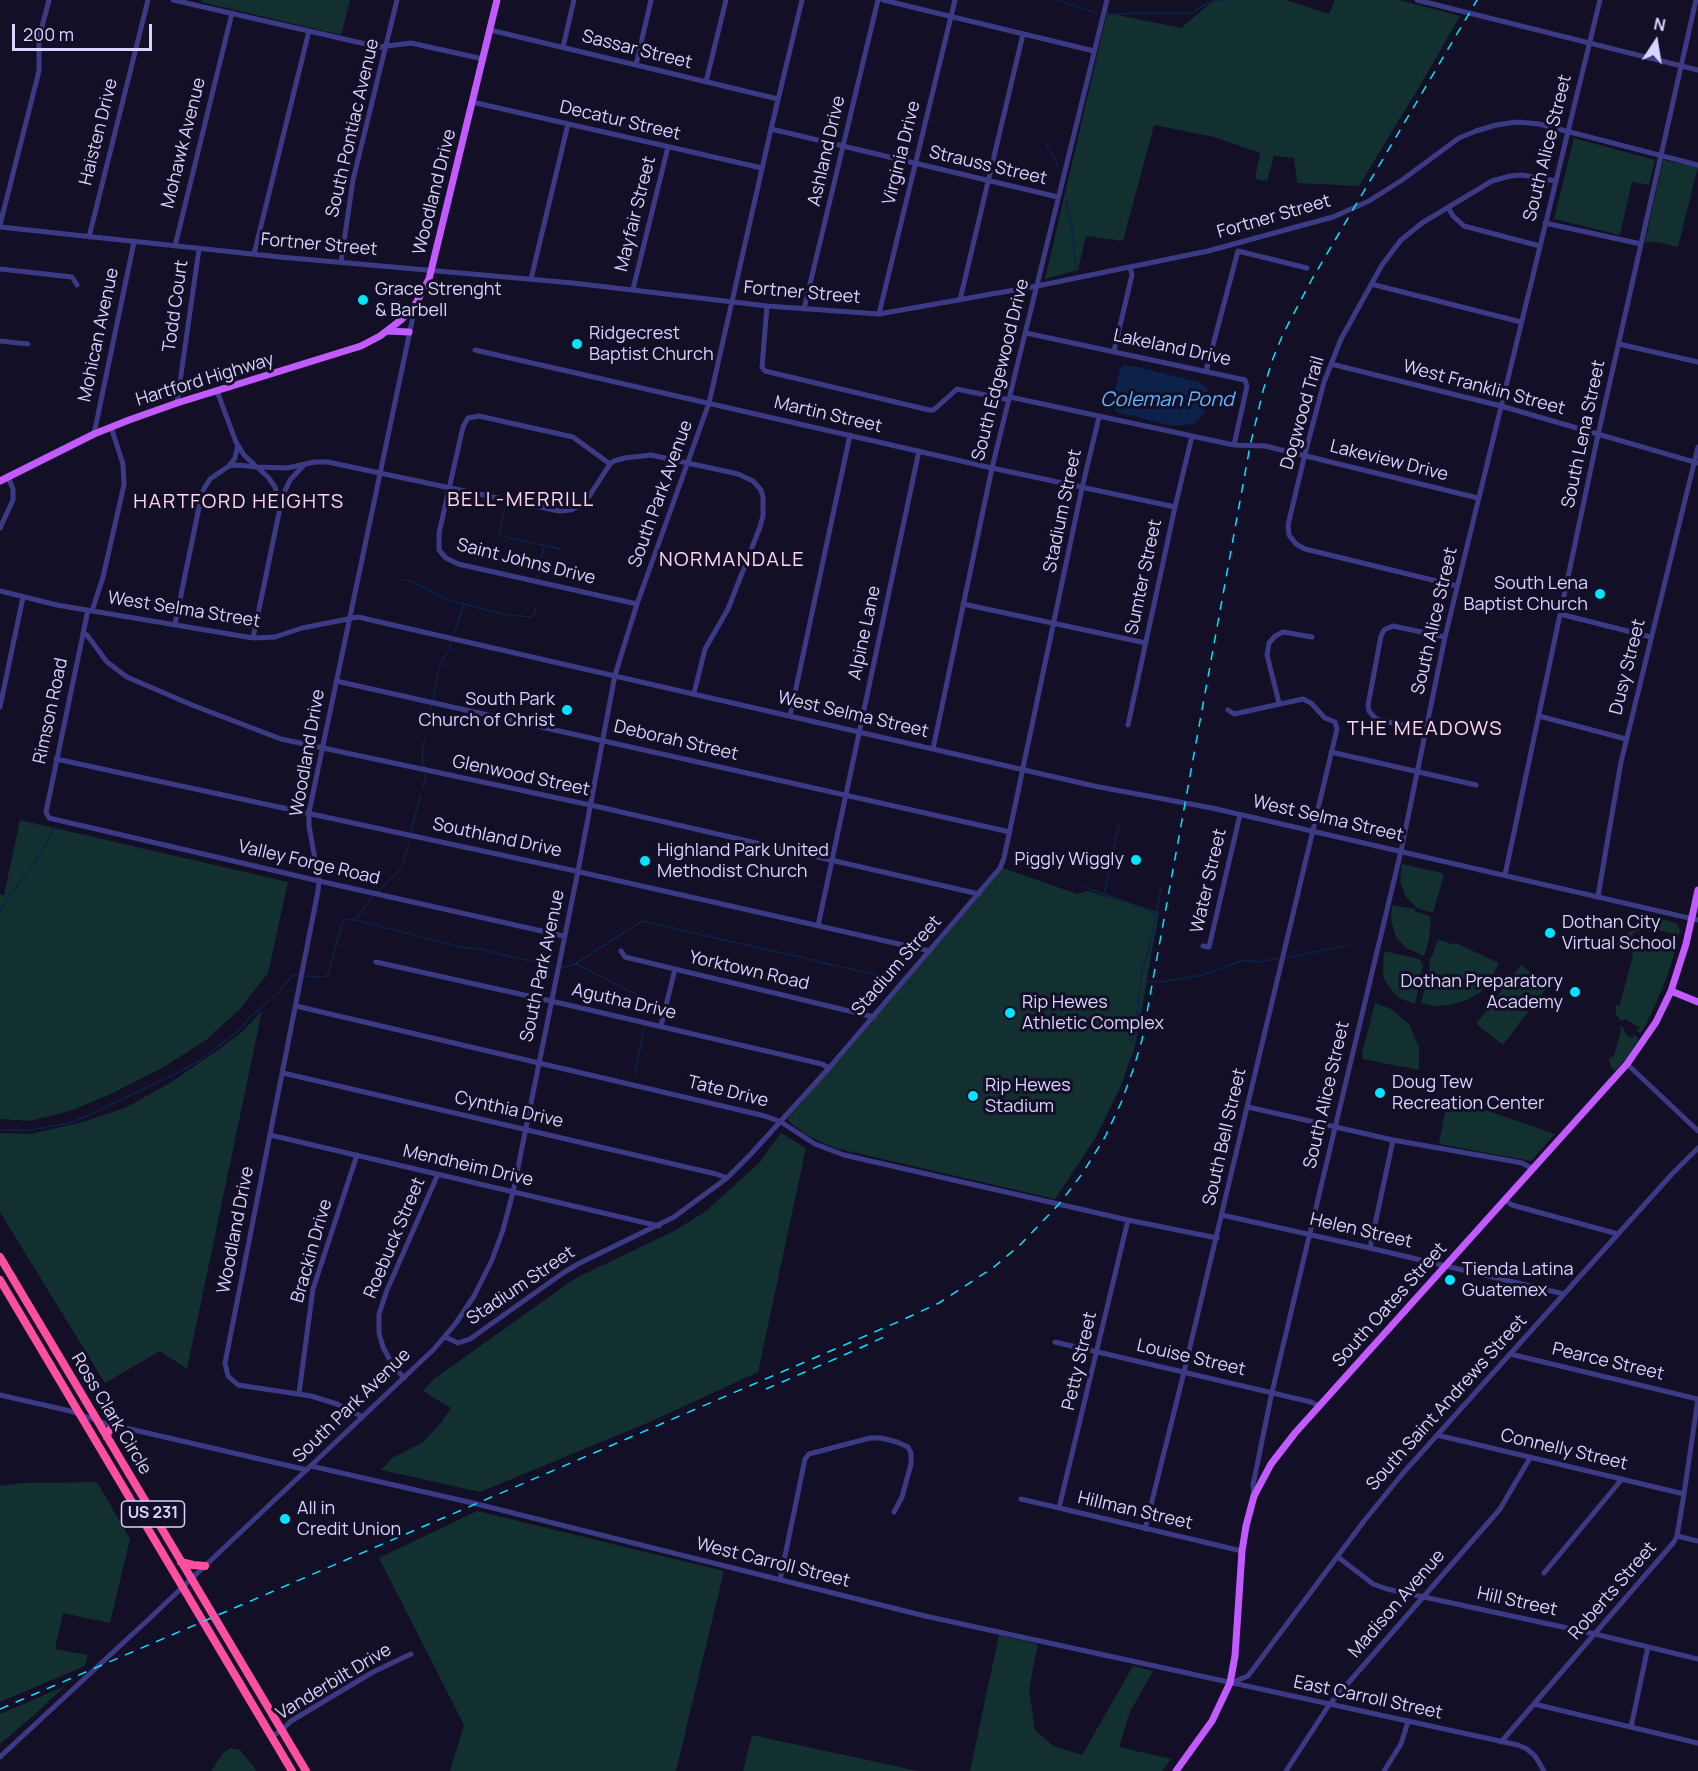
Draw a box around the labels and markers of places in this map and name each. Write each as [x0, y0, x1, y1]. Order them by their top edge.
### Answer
place label: Grace Strenght & Barbell [375, 279, 502, 322]
marker: Grace Strenght & Barbell [356, 293, 370, 307]
place label: Ridgecrest Baptist Church [589, 323, 714, 366]
marker: Ridgecrest Baptist Church [570, 337, 584, 351]
place label: South Lena Baptist Church [1463, 573, 1588, 616]
marker: South Lena Baptist Church [1593, 587, 1607, 601]
place label: South Park Church of Christ [419, 689, 555, 732]
marker: South Park Church of Christ [560, 703, 574, 717]
place label: Highland Park United Methodist Church [657, 840, 829, 882]
place label: Piggly Wiggly [1015, 849, 1124, 871]
marker: Piggly Wiggly [1129, 853, 1143, 867]
marker: Highland Park United Methodist Church [638, 854, 652, 868]
place label: Dothan City Virtual School [1562, 912, 1676, 954]
marker: Dothan City Virtual School [1543, 926, 1557, 940]
place label: Dothan Preparatory Academy [1400, 971, 1563, 1014]
marker: Dothan Preparatory Academy [1568, 985, 1582, 999]
place label: Rip Hewes Athletic Complex [1022, 992, 1164, 1034]
marker: Rip Hewes Athletic Complex [1003, 1006, 1017, 1020]
place label: Doug Tew Recreation Center [1392, 1072, 1545, 1114]
place label: Rip Hewes Stadium [985, 1075, 1071, 1118]
marker: Doug Tew Recreation Center [1373, 1086, 1387, 1100]
marker: Rip Hewes Stadium [966, 1089, 980, 1103]
place label: Tienda Latina Guatemex [1462, 1259, 1573, 1302]
marker: Tienda Latina Guatemex [1443, 1273, 1457, 1287]
place label: All in Credit Union [297, 1498, 401, 1540]
marker: All in Credit Union [278, 1512, 292, 1526]

